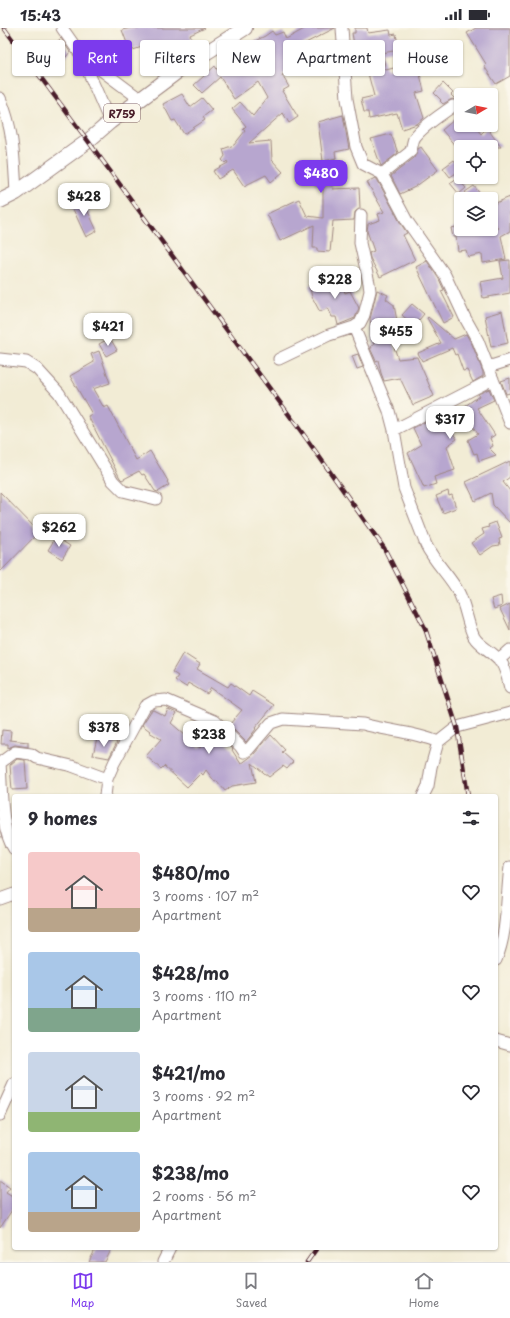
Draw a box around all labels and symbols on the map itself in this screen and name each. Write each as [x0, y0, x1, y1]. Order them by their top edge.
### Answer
north arrow [454, 88, 498, 132]
road number: R759 [104, 104, 140, 122]
pin: $480 [297, 160, 345, 194]
pin: $428 [60, 183, 108, 217]
pin: $228 [311, 266, 359, 300]
pin: $421 [84, 313, 132, 347]
pin: $455 [372, 318, 420, 352]
pin: $317 [426, 406, 474, 440]
pin: $262 [35, 514, 83, 548]
pin: $378 [80, 714, 128, 748]
pin: $238 [185, 721, 233, 755]

